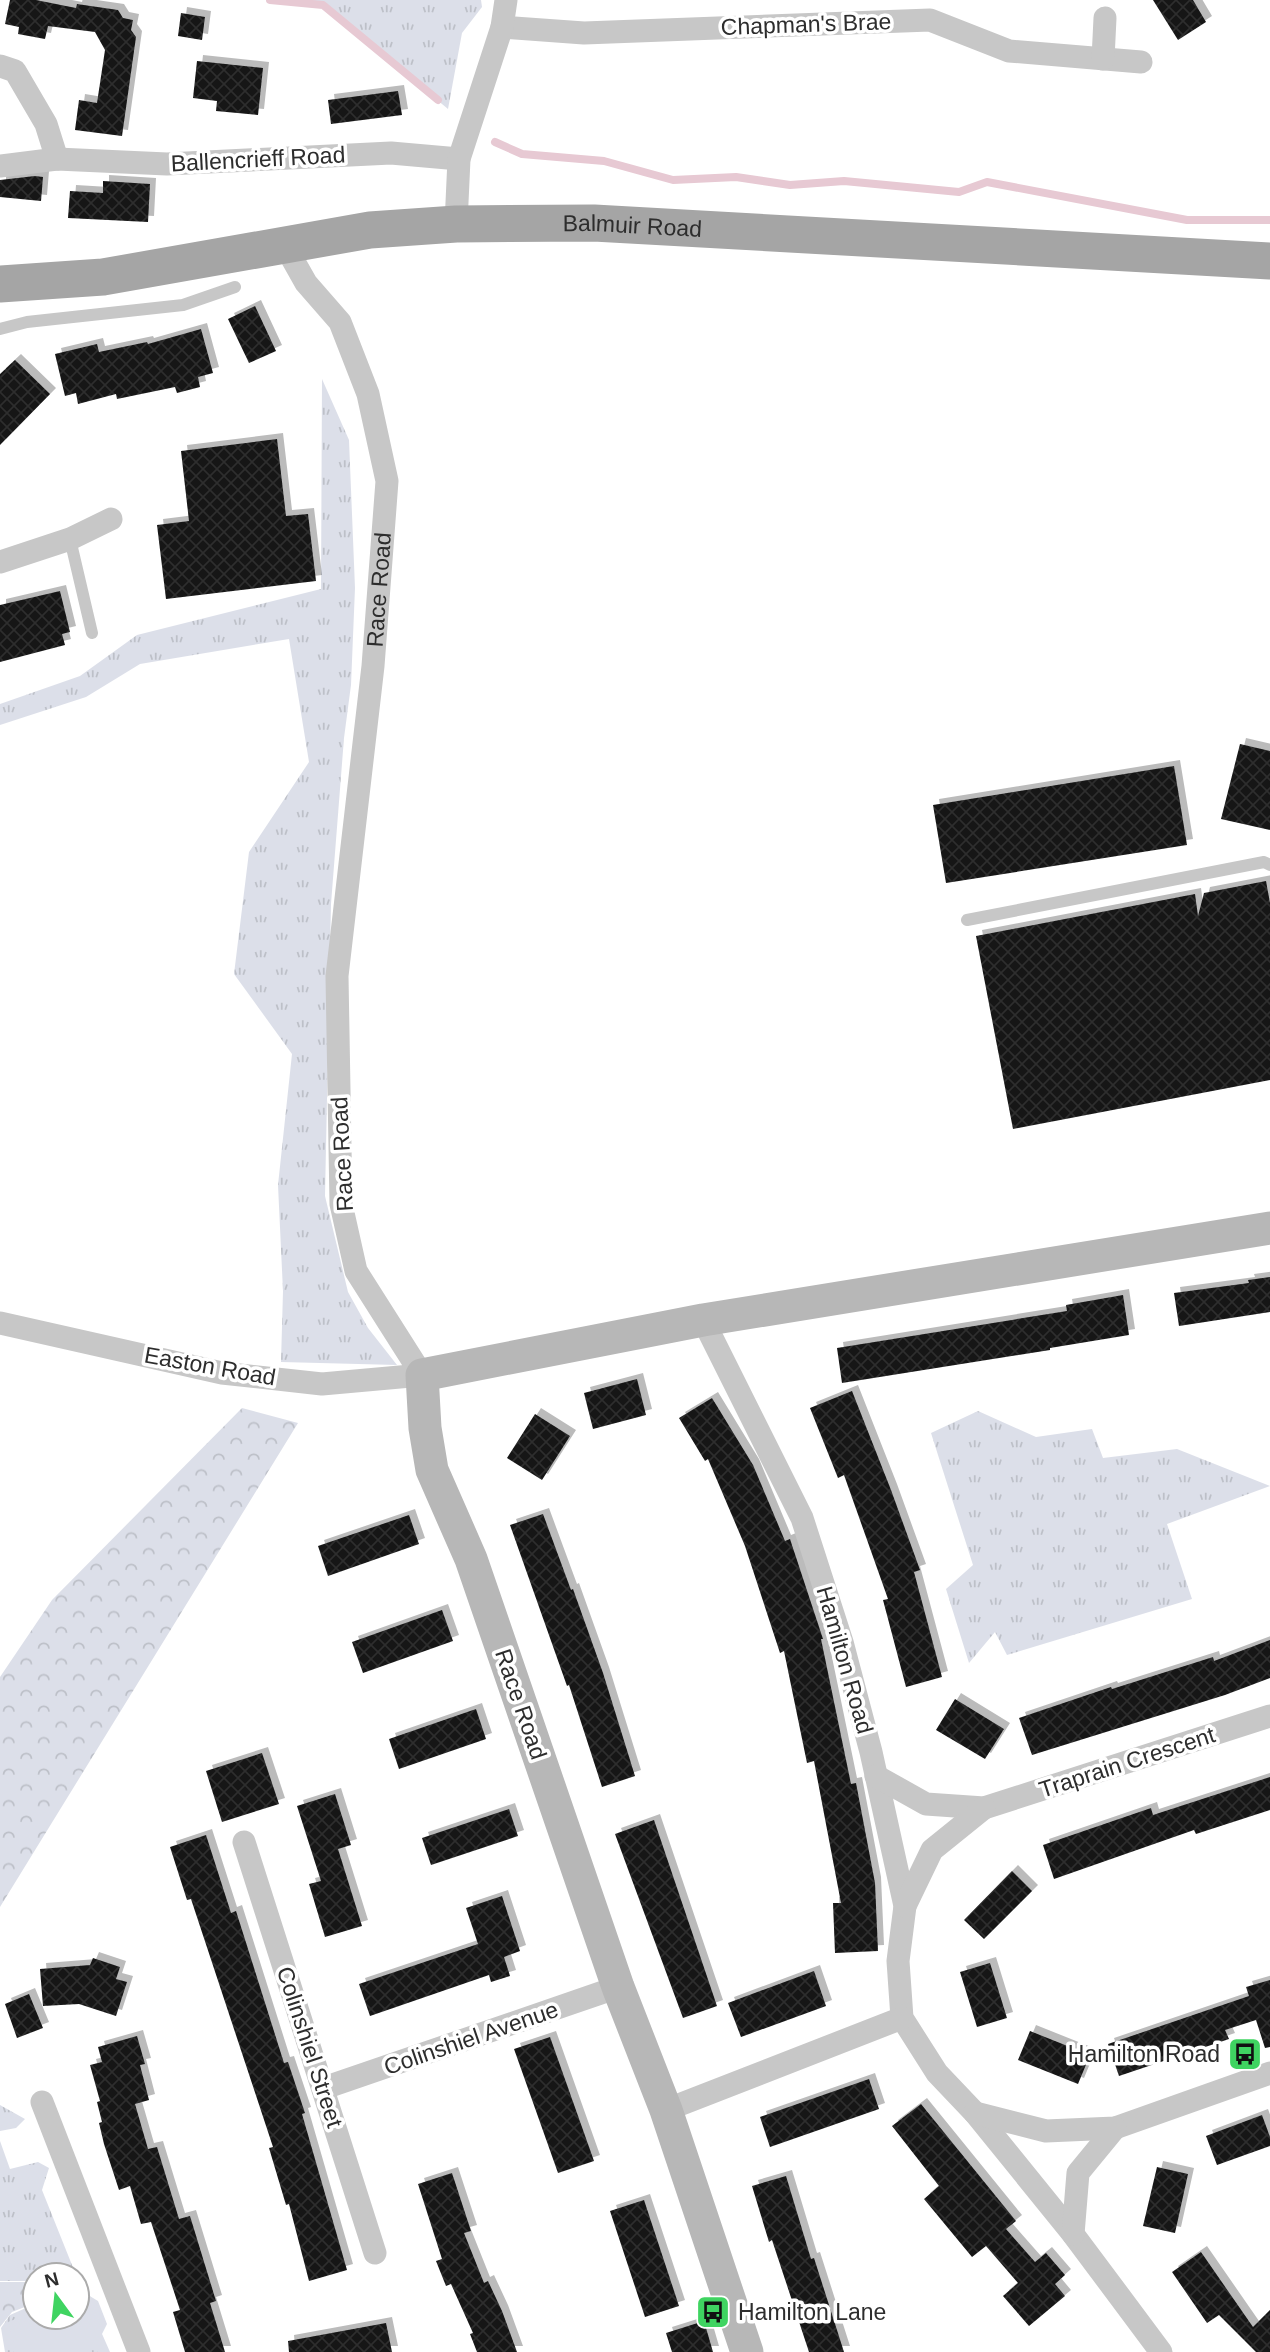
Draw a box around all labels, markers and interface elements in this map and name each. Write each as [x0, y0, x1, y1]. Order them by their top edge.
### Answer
street label: Chapman's Brae [720, 8, 892, 40]
street label: Ballencrieff Road [170, 141, 346, 177]
street label: Balmuir Road [563, 210, 703, 242]
street label: Race Road [361, 531, 396, 648]
street label: Race Road [326, 1096, 358, 1212]
street label: Easton Road [142, 1342, 278, 1390]
street label: Hamilton Road [812, 1583, 878, 1737]
street label: Race Road [490, 1645, 552, 1763]
street label: Traprain Crescent [1036, 1721, 1219, 1803]
street label: Colinshiel Street [272, 1963, 348, 2131]
street label: Colinshiel Avenue [381, 1996, 561, 2080]
bus stop icon: Hamilton Road [1226, 2035, 1264, 2073]
place label: Hamilton Road [1068, 2041, 1220, 2067]
north arrow [21, 2261, 91, 2331]
text: N [42, 2268, 61, 2292]
bus stop icon: Hamilton Lane [694, 2293, 732, 2331]
place label: Hamilton Lane [738, 2299, 886, 2325]

